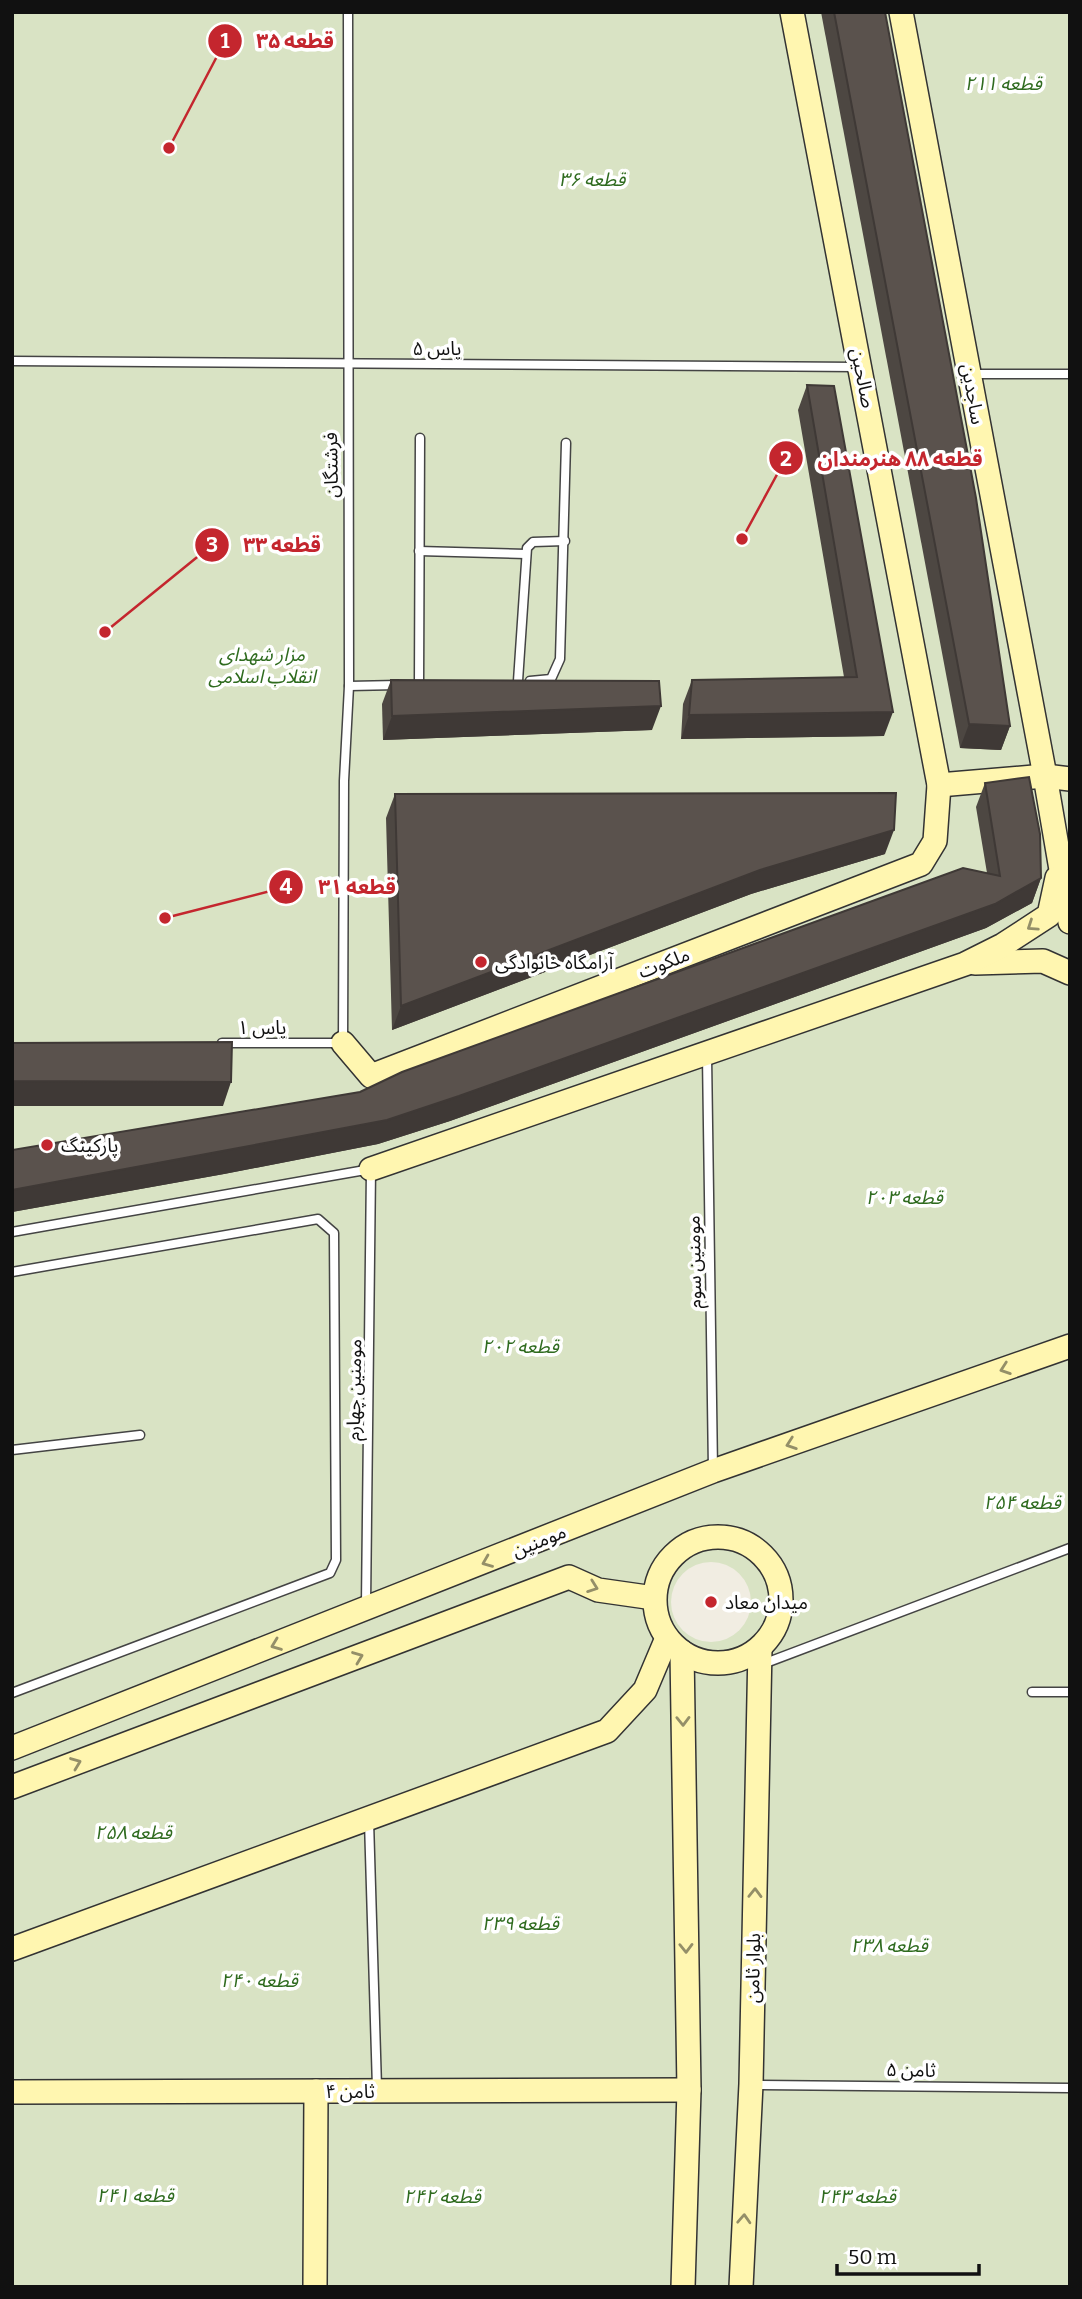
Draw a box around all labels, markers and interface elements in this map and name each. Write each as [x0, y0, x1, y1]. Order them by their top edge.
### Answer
callout: قطعه ۳۵ [207, 20, 348, 62]
text: 1 [220, 28, 230, 54]
text: قطعه ۳۵ [256, 28, 334, 54]
park label: قطعه ۲۱۱ [964, 72, 1043, 95]
park label: قطعه ۳۶ [559, 168, 627, 191]
street label: یاس ۵ [413, 337, 461, 360]
street label: صالحین [846, 346, 880, 410]
street label: ساجدین [956, 362, 990, 426]
street label: فرشتگان [319, 432, 343, 498]
callout: قطعه ۸۸ هنرمندان [769, 437, 997, 479]
text: 2 [780, 446, 792, 472]
text: قطعه ۸۸ هنرمندان [817, 446, 983, 472]
callout: قطعه ۳۳ [195, 524, 335, 566]
text: 3 [206, 532, 218, 558]
text: قطعه ۳۳ [243, 532, 321, 558]
park label: مزار شهدای انقلاب اسلامی [208, 643, 318, 688]
callout: قطعه ۳۱ [269, 866, 409, 908]
text: 4 [280, 874, 293, 900]
text: قطعه ۳۱ [318, 874, 396, 900]
one-way arrow [1027, 918, 1040, 930]
street label: ملکوت [635, 943, 693, 983]
place label: آرامگاه خانوادگی [495, 951, 615, 974]
marker: آرامگاه خانوادگی [473, 954, 489, 970]
street label: یاس ۱ [238, 1016, 286, 1039]
place label: پارکینگ [61, 1134, 118, 1158]
marker: پارکینگ [39, 1137, 55, 1153]
park label: قطعه ۲۰۳ [865, 1186, 944, 1209]
street label: مومنین سوم [682, 1215, 709, 1309]
park label: قطعه ۲۰۲ [481, 1335, 560, 1358]
street label: مومنین چهارم [342, 1339, 369, 1441]
one-way arrow [1000, 1361, 1012, 1375]
one-way arrow [785, 1436, 797, 1450]
park label: قطعه ۲۵۴ [983, 1491, 1062, 1514]
street label: مومنین [509, 1520, 569, 1562]
one-way arrow [482, 1553, 494, 1567]
one-way arrow [587, 1579, 599, 1593]
place label: میدان معاد [725, 1591, 808, 1614]
marker: میدان معاد [703, 1594, 719, 1610]
one-way arrow [270, 1637, 282, 1651]
one-way arrow [351, 1651, 363, 1665]
one-way arrow [675, 1715, 690, 1726]
one-way arrow [70, 1757, 82, 1771]
park label: قطعه ۲۵۸ [94, 1821, 173, 1844]
one-way arrow [747, 1888, 763, 1898]
park label: قطعه ۲۳۹ [481, 1912, 560, 1935]
street label: بلوار ثامن [741, 1933, 765, 2003]
park label: قطعه ۲۳۸ [850, 1934, 929, 1957]
one-way arrow [679, 1943, 694, 1954]
park label: قطعه ۲۴۰ [220, 1969, 299, 1992]
street label: ثامن ۵ [886, 2058, 936, 2082]
street label: ثامن ۴ [325, 2080, 375, 2103]
park label: قطعه ۲۴۱ [96, 2184, 175, 2207]
park label: قطعه ۲۴۲ [403, 2185, 482, 2208]
park label: قطعه ۲۴۳ [818, 2185, 897, 2208]
one-way arrow [737, 2213, 752, 2224]
scale bar [837, 2232, 979, 2276]
text: 50 m [848, 2244, 897, 2270]

